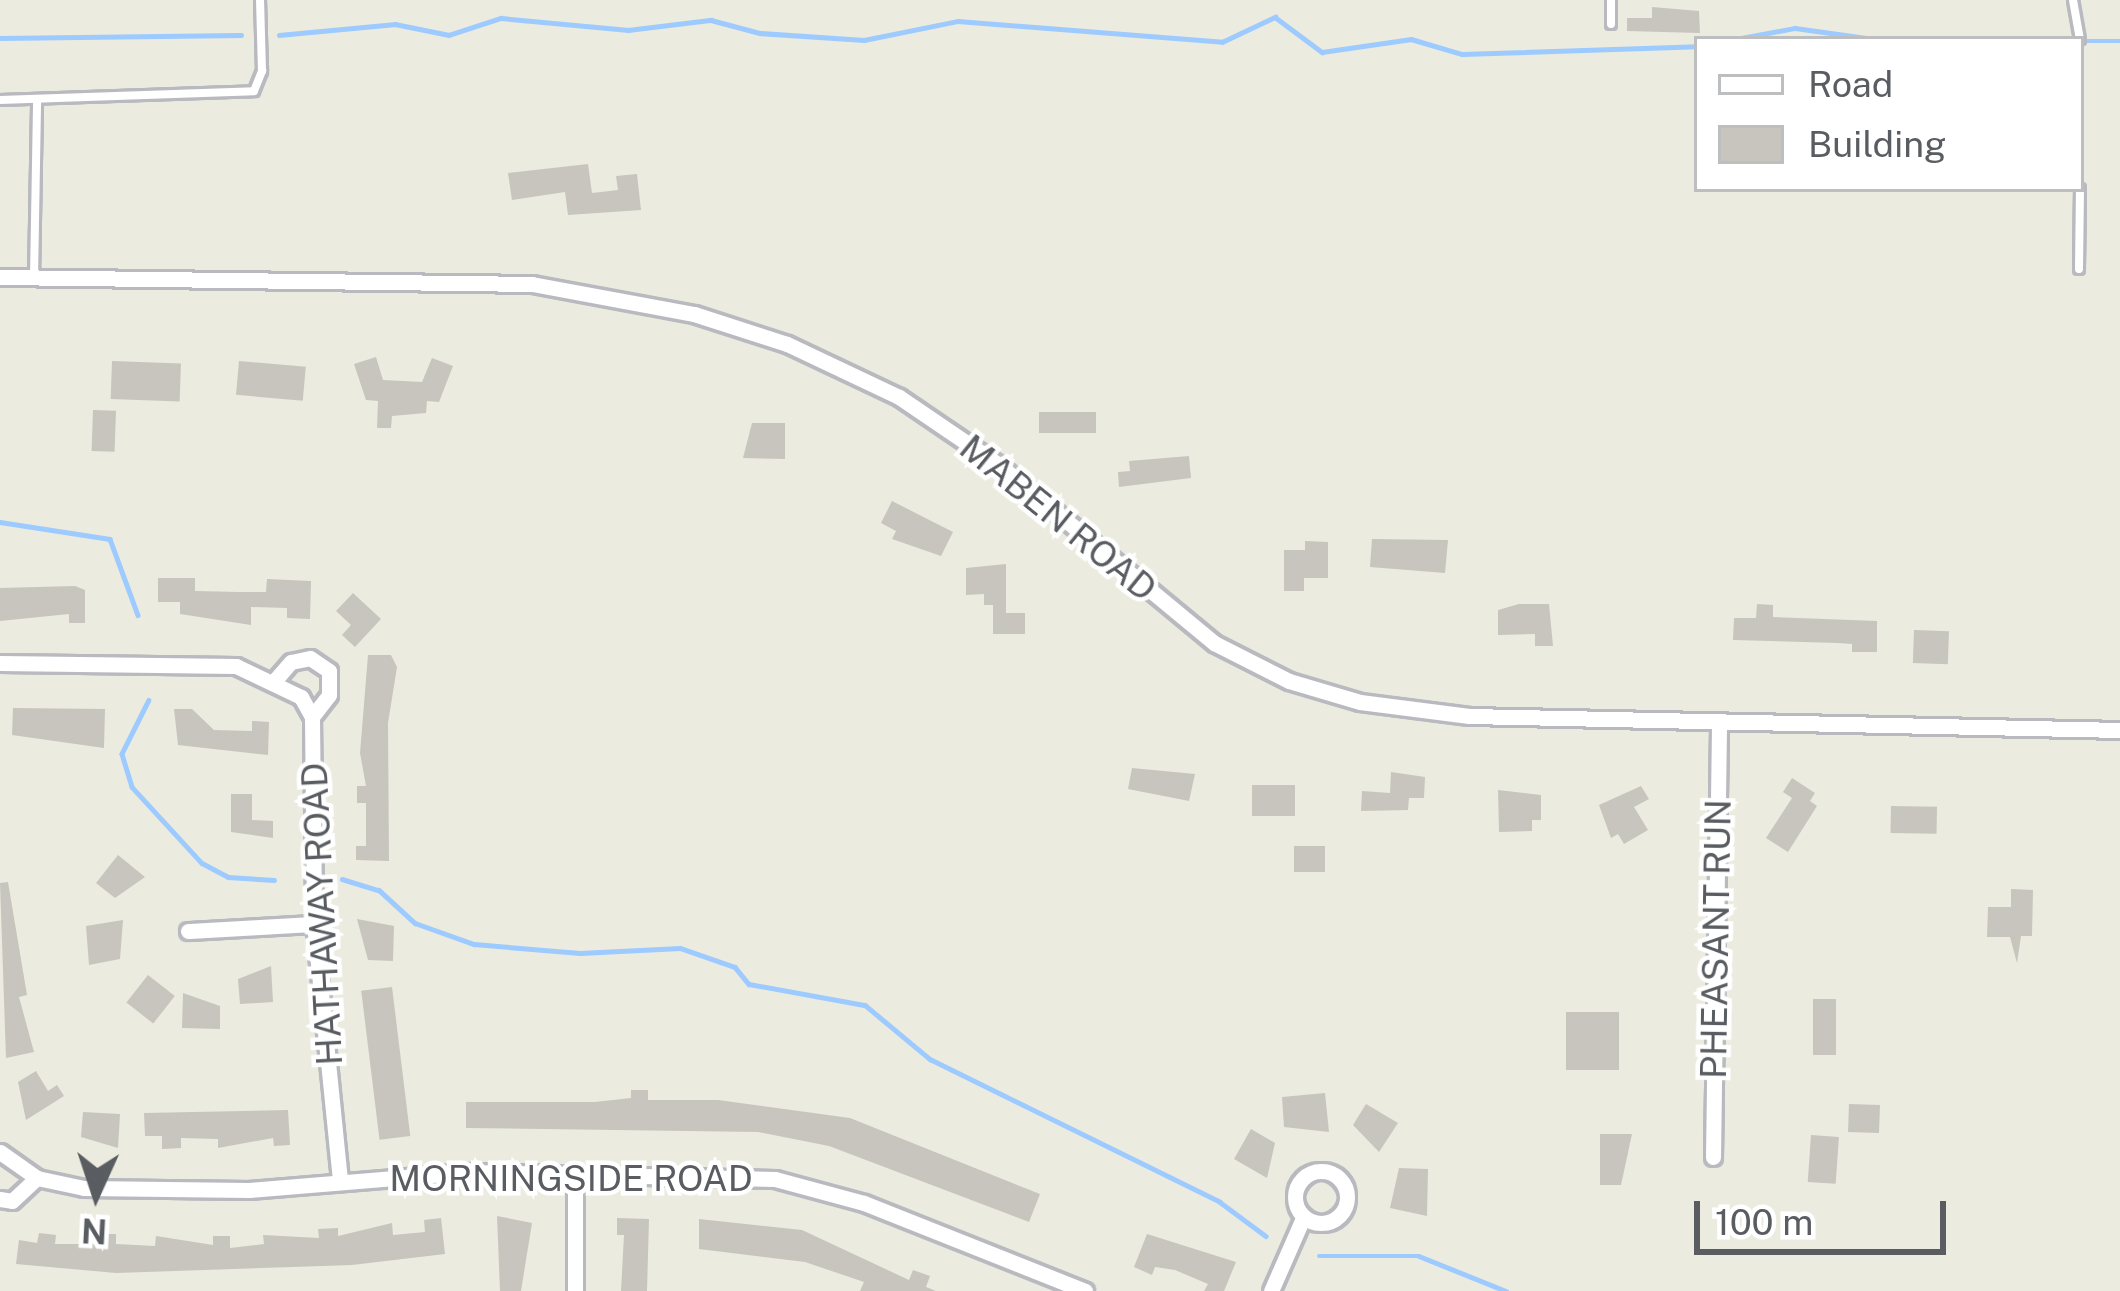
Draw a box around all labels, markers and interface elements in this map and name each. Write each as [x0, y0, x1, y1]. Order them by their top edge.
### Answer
legend [1694, 36, 2084, 192]
text: Road [1808, 63, 1893, 105]
text: Building [1808, 123, 1946, 165]
street label: MABEN ROAD [951, 426, 1165, 610]
street label: HATHAWAY ROAD [292, 761, 352, 1067]
street label: PHEASANT RUN [1692, 799, 1740, 1079]
north arrow [36, 1135, 156, 1255]
street label: MORNINGSIDE ROAD [389, 1157, 753, 1201]
scale bar [1700, 1177, 1952, 1251]
text: 100 m [1715, 1201, 1813, 1243]
text: N [80, 1211, 108, 1251]

